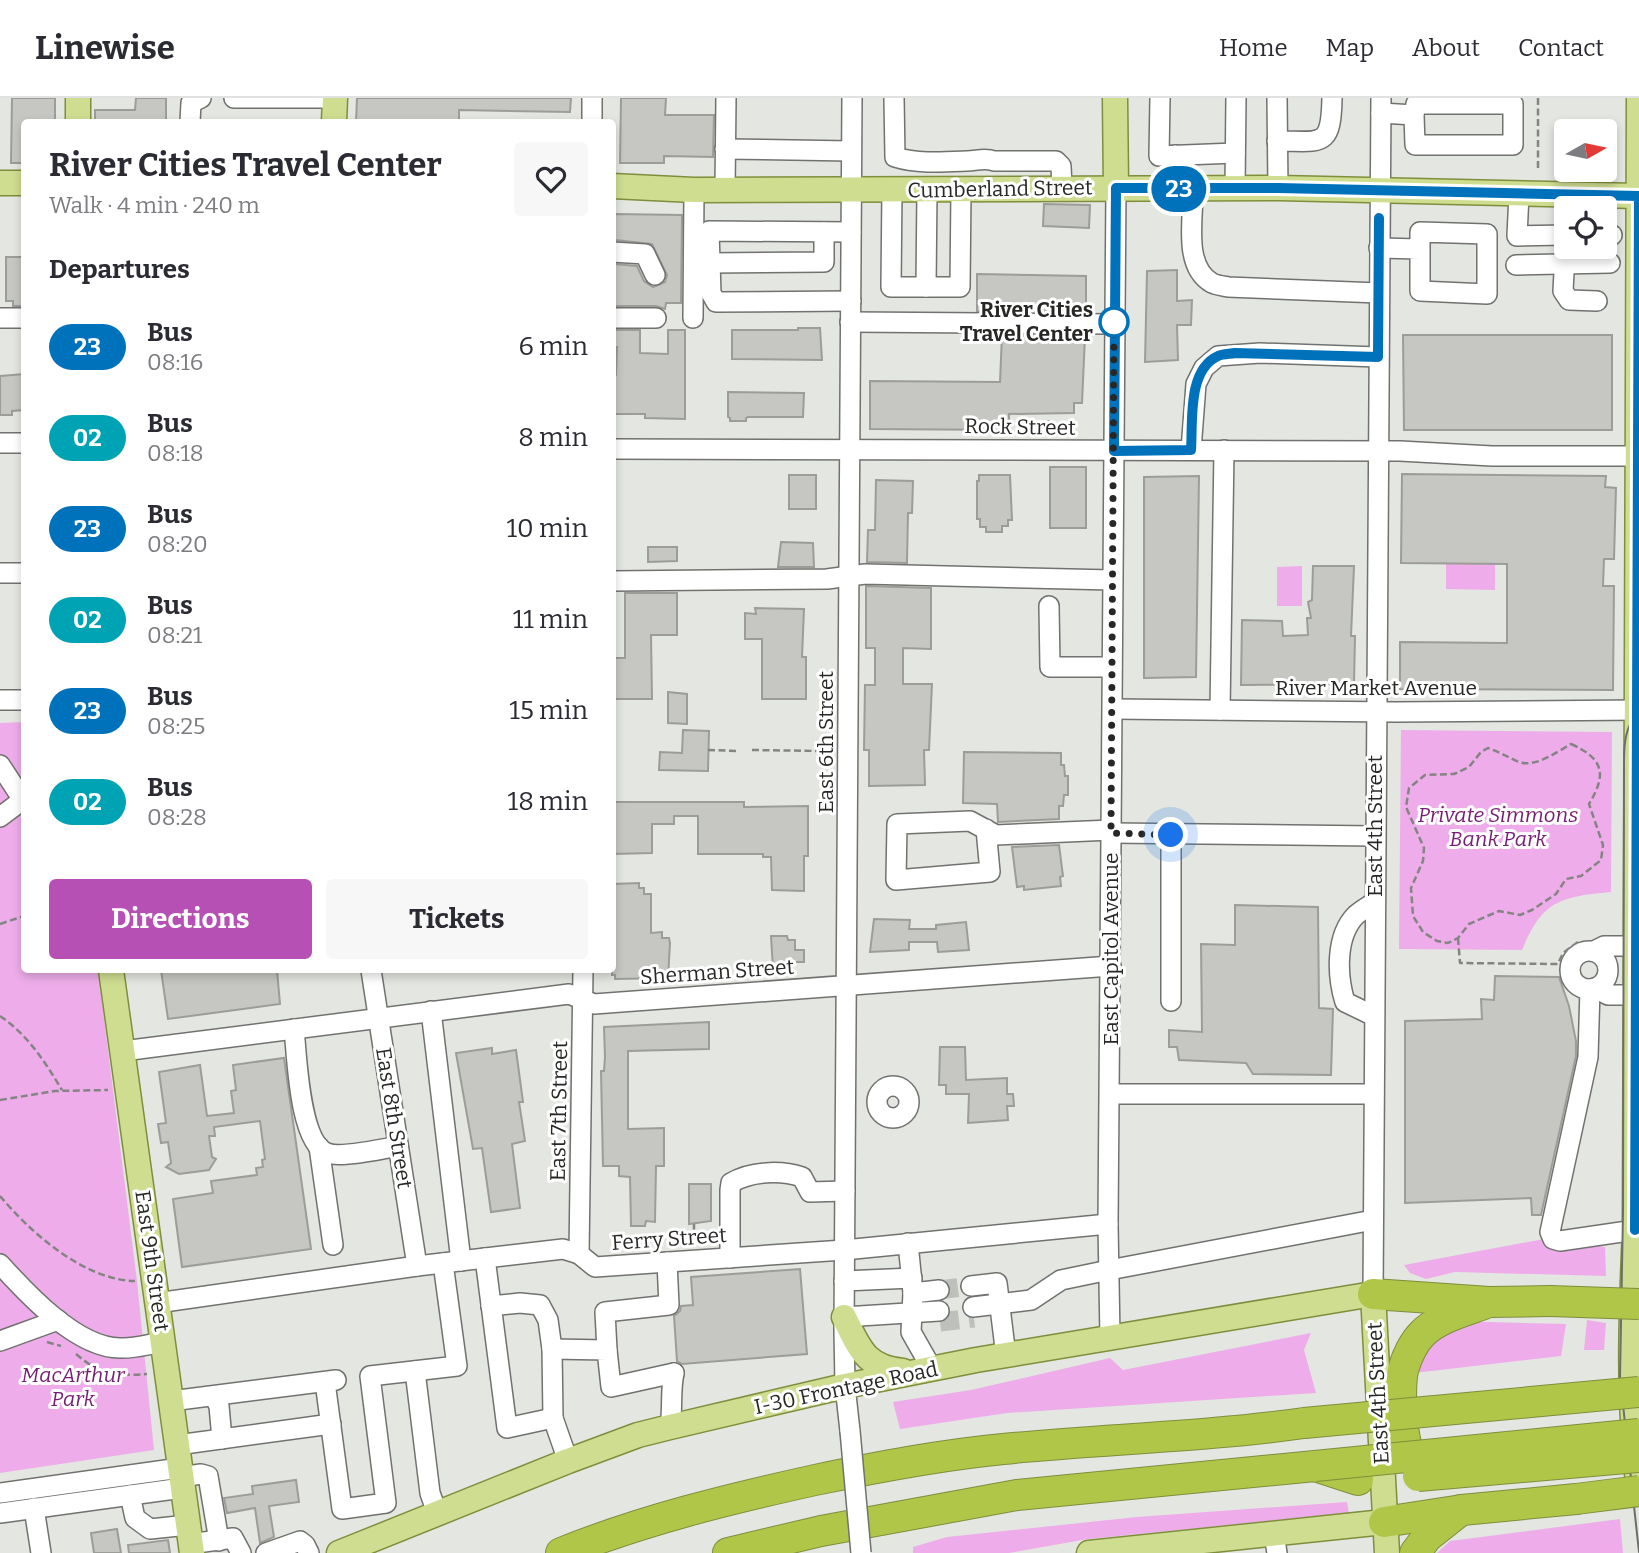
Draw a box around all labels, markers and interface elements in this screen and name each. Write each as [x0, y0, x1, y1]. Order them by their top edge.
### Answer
text: Linewise [35, 28, 175, 68]
text: Home [1219, 34, 1288, 62]
text: Map [1326, 34, 1374, 62]
text: About [1412, 34, 1480, 62]
text: Contact [1518, 34, 1604, 62]
north arrow [1554, 119, 1617, 182]
map controls [1554, 119, 1617, 259]
button: heart [514, 142, 588, 216]
text: River Cities Travel Center [49, 145, 442, 185]
line badge: 23 [1148, 166, 1210, 212]
street label: Cumberland Street [907, 174, 1093, 204]
text: 23 [1165, 175, 1193, 203]
text: Walk · 4 min · 240 m [49, 191, 260, 219]
button: locate [1554, 196, 1617, 259]
text: Departures [49, 254, 190, 285]
place label: River Cities Travel Center [960, 297, 1093, 347]
marker: River Cities Travel Center [1099, 307, 1129, 337]
text: Bus [147, 317, 193, 348]
text: 6 min [519, 331, 588, 362]
text: 23 [74, 333, 101, 361]
text: 08:16 [147, 348, 203, 376]
text: Bus [147, 408, 193, 439]
street label: Rock Street [964, 413, 1076, 441]
text: 8 min [518, 422, 588, 453]
text: 02 [73, 424, 102, 452]
text: 08:18 [147, 439, 204, 467]
text: Bus [147, 499, 193, 530]
text: 10 min [507, 513, 588, 544]
text: 23 [74, 515, 101, 543]
text: 08:20 [147, 530, 208, 558]
text: Bus [147, 590, 193, 621]
text: 11 min [513, 604, 588, 635]
text: 02 [73, 606, 102, 634]
text: 08:21 [147, 621, 202, 649]
street label: East 6th Street [813, 670, 839, 813]
street label: River Market Avenue [1275, 675, 1477, 701]
text: Bus [147, 681, 193, 712]
text: 15 min [509, 695, 588, 726]
text: 23 [74, 697, 101, 725]
text: 08:25 [147, 712, 205, 740]
street label: East 4th Street [1362, 755, 1388, 897]
text: Bus [147, 772, 193, 803]
text: 18 min [508, 786, 588, 817]
text: 02 [73, 788, 102, 816]
park label: Private Simmons Bank Park [1418, 802, 1578, 852]
text: 08:28 [147, 803, 207, 831]
your location [1153, 817, 1188, 852]
street label: East Capitol Avenue [1098, 853, 1124, 1045]
button: Directions [49, 879, 312, 959]
button: Tickets [326, 879, 588, 959]
street label: Sherman Street [639, 954, 795, 990]
street label: East 7th Street [545, 1040, 573, 1181]
street label: East 8th Street [370, 1046, 418, 1191]
street label: East 9th Street [129, 1189, 175, 1334]
street label: Ferry Street [610, 1222, 728, 1256]
street label: East 4th Street [1361, 1321, 1395, 1465]
street label: I-30 Frontage Road [752, 1356, 940, 1420]
park label: MacArthur Park [21, 1362, 126, 1412]

